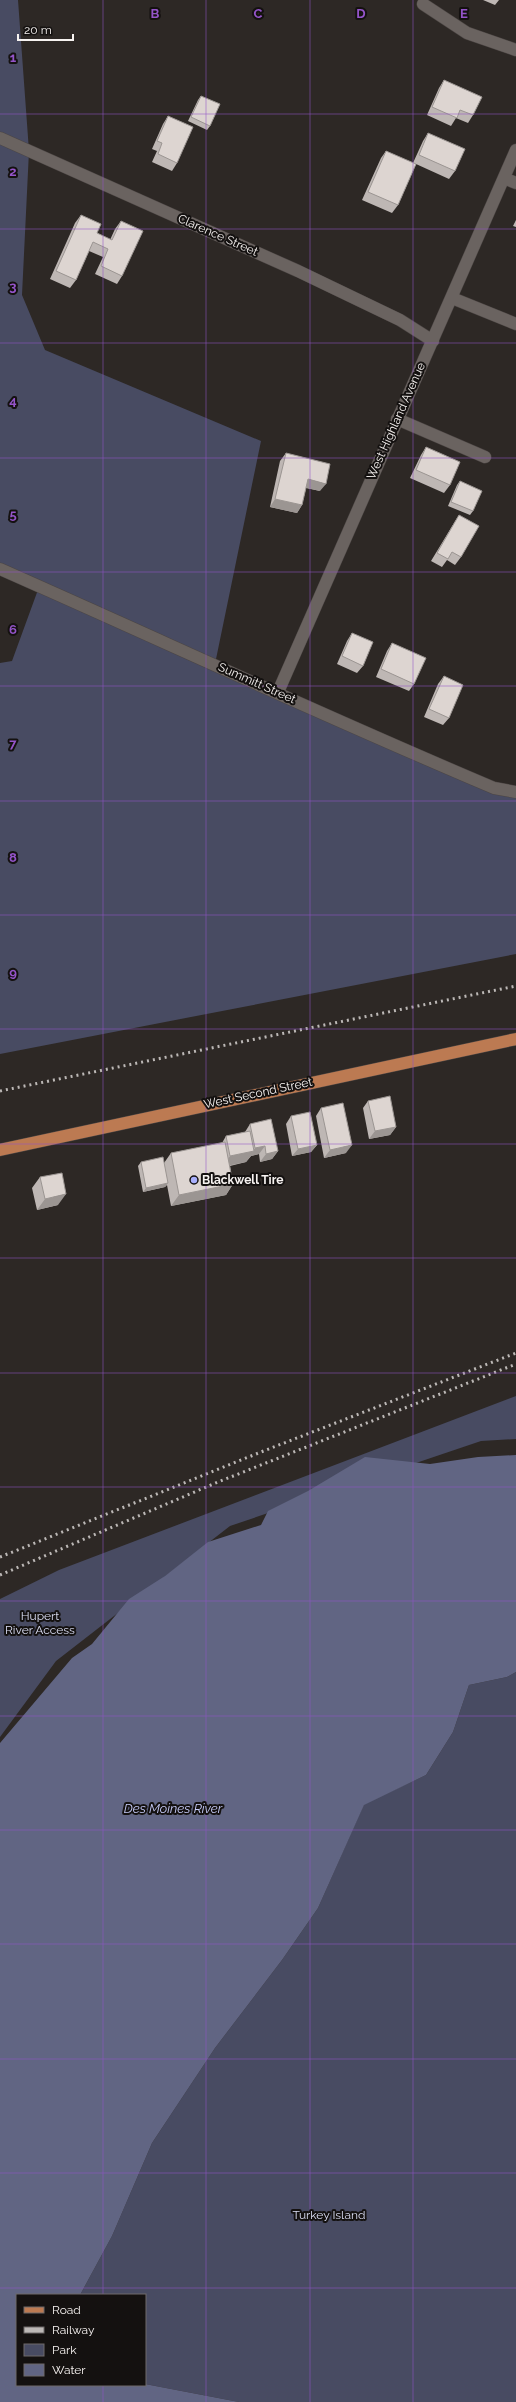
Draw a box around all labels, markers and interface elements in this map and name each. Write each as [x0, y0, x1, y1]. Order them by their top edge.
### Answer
text: B [151, 6, 160, 21]
text: C [254, 6, 263, 21]
text: D [356, 6, 366, 21]
text: E [460, 6, 468, 21]
scale bar [18, 16, 73, 42]
text: 20 m [24, 23, 52, 37]
text: 1 [10, 50, 17, 65]
text: 2 [9, 164, 17, 179]
street label: Clarence Street [176, 211, 260, 259]
text: 3 [9, 279, 17, 294]
street label: West Highland Avenue [364, 360, 428, 482]
text: 4 [9, 393, 17, 408]
text: 5 [9, 507, 17, 522]
text: 6 [9, 622, 17, 637]
street label: Summitt Street [216, 660, 298, 706]
text: 7 [9, 736, 17, 751]
text: 8 [9, 850, 17, 865]
text: 9 [9, 965, 17, 980]
street label: West Second Street [203, 1075, 313, 1111]
place label: Blackwell Tire [202, 1173, 283, 1187]
marker: Blackwell Tire [189, 1175, 199, 1185]
park label: Hupert River Access [5, 1609, 75, 1637]
water label: Des Moines River [124, 1801, 223, 1816]
park label: Turkey Island [293, 2208, 365, 2222]
legend [16, 2294, 146, 2386]
text: Road [52, 2303, 81, 2317]
text: Railway [52, 2323, 95, 2337]
text: Park [52, 2343, 77, 2357]
text: Water [52, 2363, 86, 2377]

